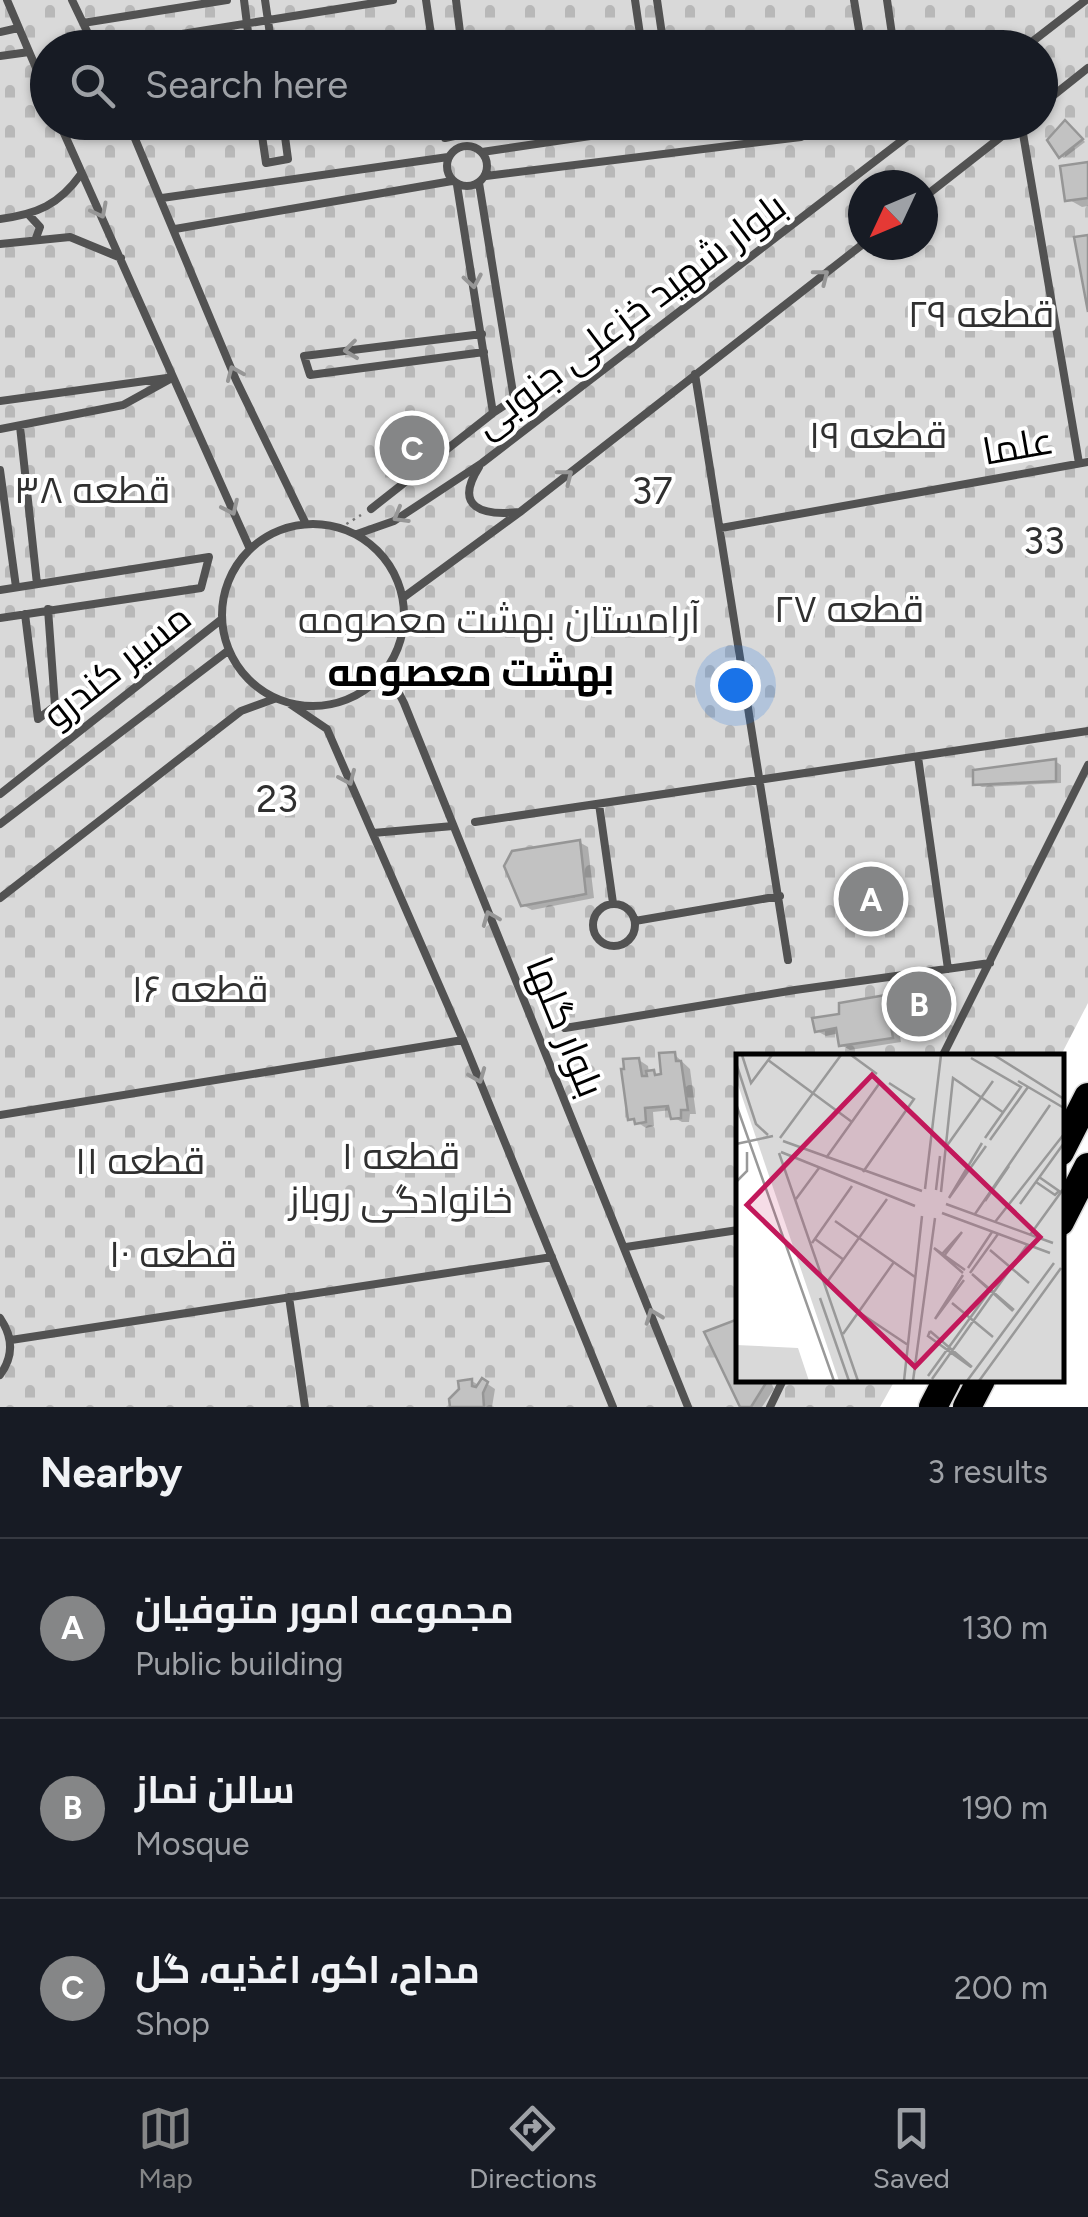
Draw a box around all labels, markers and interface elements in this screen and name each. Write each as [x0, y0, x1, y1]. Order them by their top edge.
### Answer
search box [30, 30, 1058, 140]
icon: search [65, 58, 120, 113]
text: Search here [145, 62, 348, 108]
north arrow [848, 170, 938, 260]
street label: بلوار شهید خزعلی جنوبی [465, 183, 795, 447]
one-way arrow [88, 201, 108, 219]
one-way arrow [811, 270, 829, 288]
one-way arrow [462, 272, 483, 289]
park label: قطعه ۲۹ [908, 291, 1054, 337]
one-way arrow [342, 339, 358, 360]
one-way arrow [226, 365, 246, 383]
pin: C [380, 410, 444, 486]
park label: قطعه ۱۹ [809, 412, 947, 458]
street label: علما [979, 417, 1057, 475]
park label: قطعه ۳۸ [14, 467, 170, 513]
park label: 37 [631, 468, 673, 514]
one-way arrow [554, 470, 572, 488]
one-way arrow [219, 498, 239, 516]
one-way arrow [393, 504, 411, 523]
park label: 33 [1023, 518, 1065, 564]
park label: قطعه ۲۷ [774, 586, 924, 632]
street label: مسیر کندرو [34, 594, 200, 738]
park label: آرامستان بهشت معصومه [298, 597, 700, 643]
district label: بهشت معصومه [328, 648, 614, 697]
your location [710, 660, 761, 711]
one-way arrow [336, 768, 356, 786]
park label: 23 [256, 776, 298, 822]
pin: A [838, 862, 904, 936]
one-way arrow [482, 910, 502, 928]
street label: بلوار گلها [516, 950, 614, 1104]
park label: قطعه ۱۶ [132, 966, 268, 1012]
pin: B [886, 966, 952, 1042]
inset map [736, 1054, 1063, 1382]
one-way arrow [466, 1065, 486, 1083]
park label: قطعه ۱ خانوادگی روباز [287, 1133, 513, 1223]
park label: قطعه ۱۱ [75, 1138, 205, 1184]
park label: قطعه ۱۰ [109, 1231, 237, 1277]
one-way arrow [644, 1308, 664, 1326]
text: Nearby [40, 1447, 182, 1498]
text: 3 results [928, 1453, 1048, 1491]
text: مجموعه امور متوفیان [135, 1587, 514, 1633]
text: A [61, 1609, 84, 1647]
text: 130 m [962, 1609, 1048, 1647]
text: Public building [135, 1645, 344, 1683]
text: سالن نماز [135, 1767, 295, 1813]
text: B [63, 1789, 82, 1827]
text: 190 m [961, 1789, 1048, 1827]
text: Mosque [135, 1825, 249, 1863]
text: مداح، اکو، اغذیه، گل [135, 1947, 480, 1993]
text: C [61, 1969, 84, 2007]
text: 200 m [954, 1969, 1048, 2007]
text: Shop [135, 2005, 210, 2043]
tab: Map [138, 2101, 193, 2195]
tab: Directions [469, 2101, 597, 2195]
tab: Saved [873, 2101, 950, 2195]

